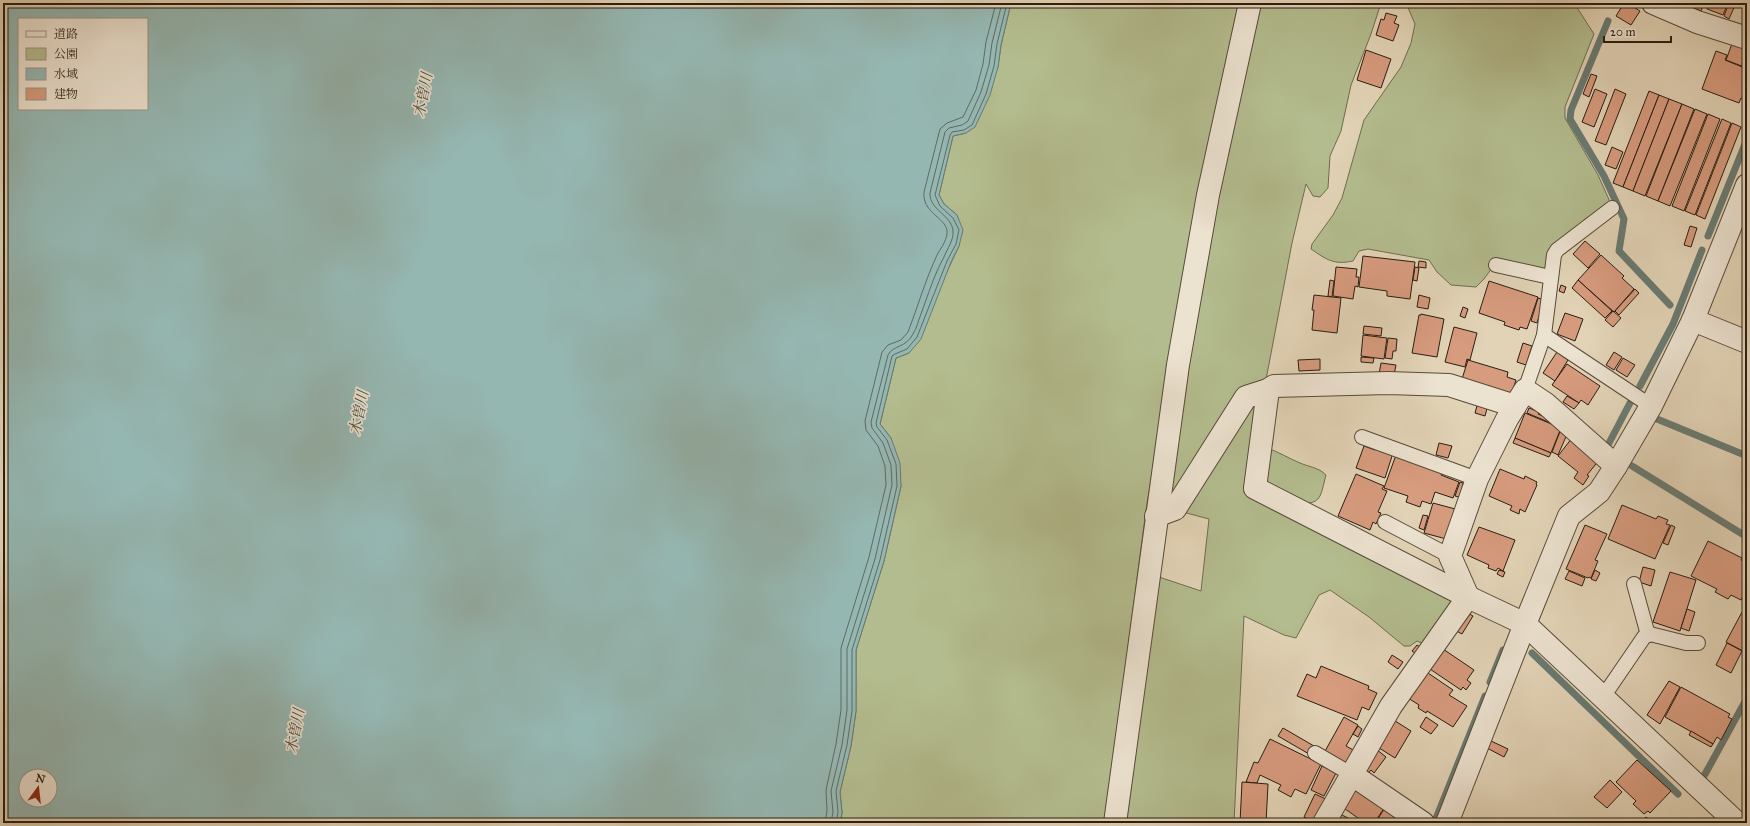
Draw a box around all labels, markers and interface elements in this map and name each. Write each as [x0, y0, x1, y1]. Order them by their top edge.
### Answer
legend [18, 18, 148, 110]
scale bar [1604, 18, 1671, 44]
text: 20 m [1610, 25, 1636, 39]
text: 道路 [54, 27, 78, 41]
text: 公園 [54, 47, 78, 61]
text: 水域 [54, 67, 78, 81]
water label: 木曽川 [410, 69, 437, 119]
text: 建物 [54, 87, 78, 101]
water label: 木曽川 [346, 387, 373, 437]
water label: 木曽川 [282, 705, 309, 755]
north arrow [18, 768, 58, 808]
text: N [34, 771, 47, 786]

